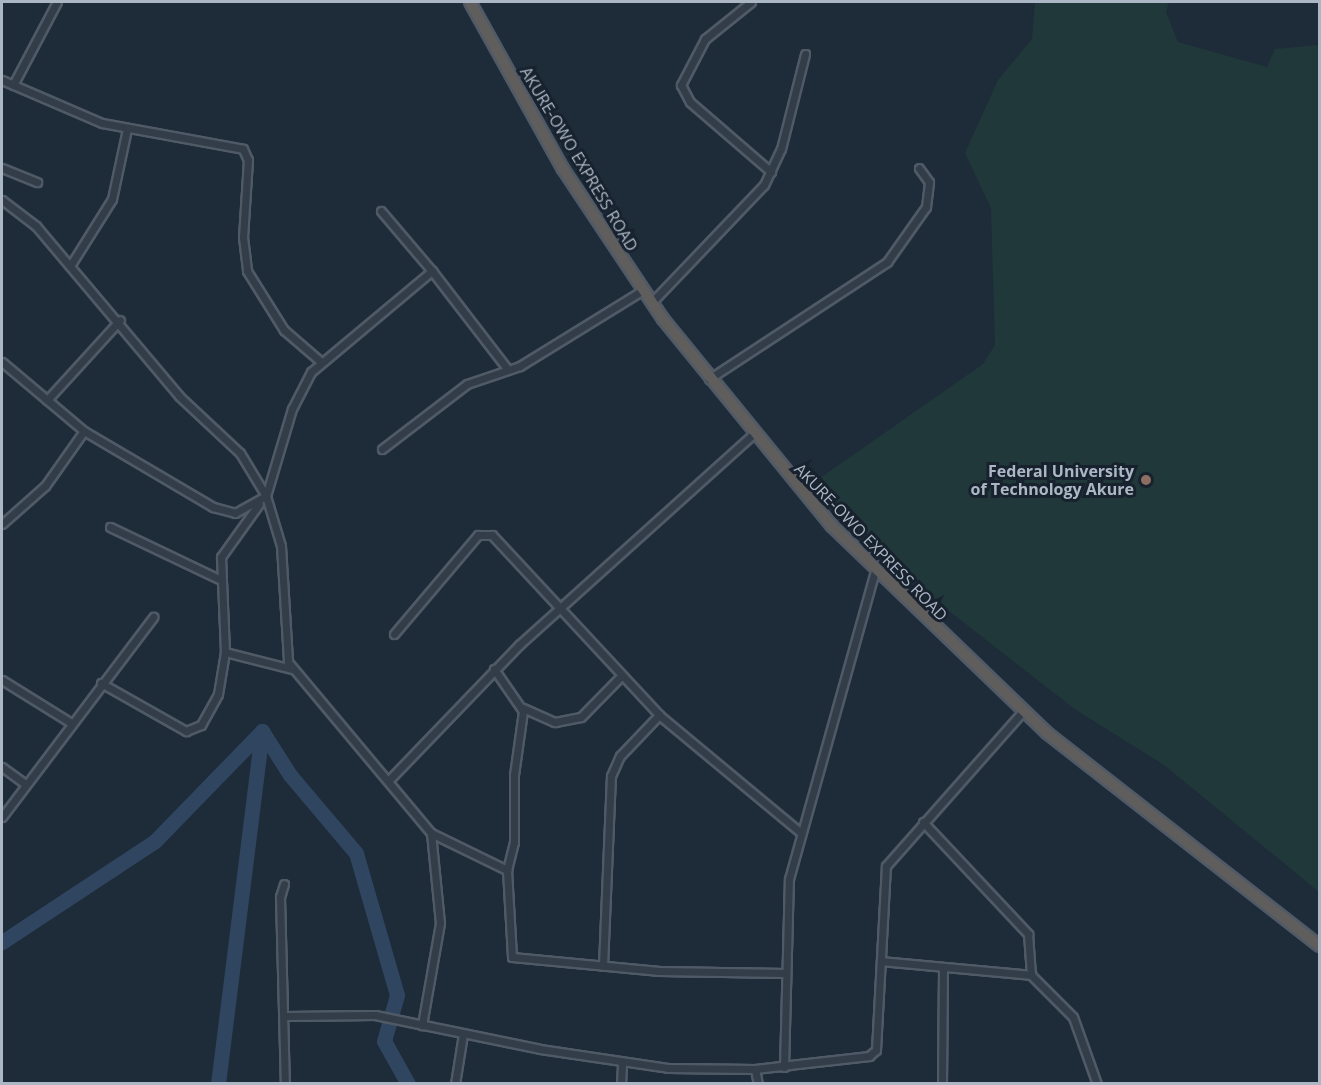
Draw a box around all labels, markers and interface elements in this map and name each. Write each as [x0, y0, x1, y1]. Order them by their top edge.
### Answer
street label: AKURE-OWO EXPRESS ROAD [516, 63, 642, 255]
street label: AKURE-OWO EXPRESS ROAD [791, 459, 951, 625]
place label: Federal University of Technology Akure [971, 461, 1134, 499]
marker: Federal University of Technology Akure [1139, 473, 1153, 487]

